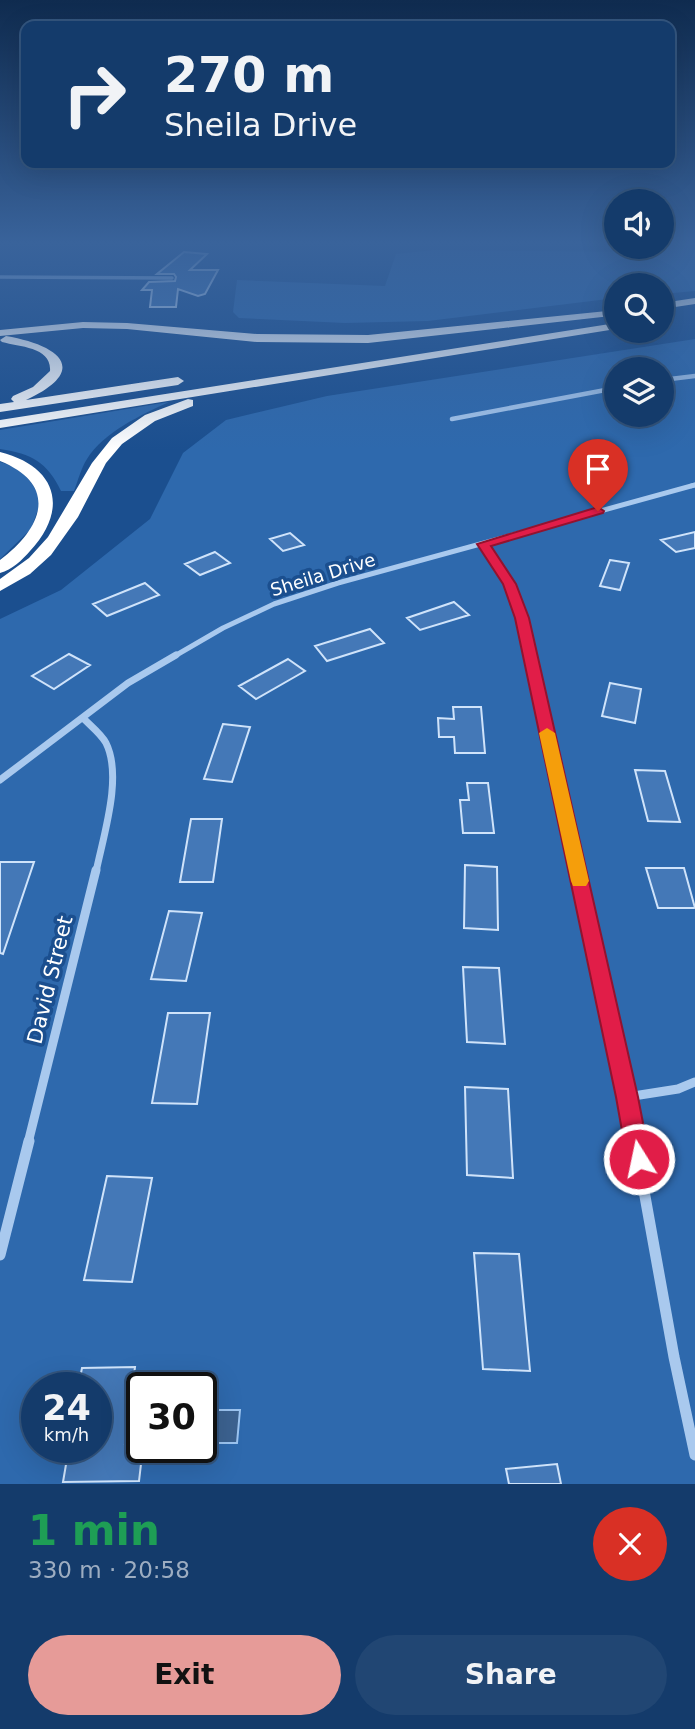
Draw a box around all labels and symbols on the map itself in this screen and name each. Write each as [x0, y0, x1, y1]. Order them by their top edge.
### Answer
pin [568, 439, 628, 511]
street label: Sheila Drive [268, 549, 378, 600]
street label: David Street [22, 913, 78, 1047]
position arrow [602, 1122, 676, 1196]
speed limit sign: 30 [126, 1372, 217, 1463]

